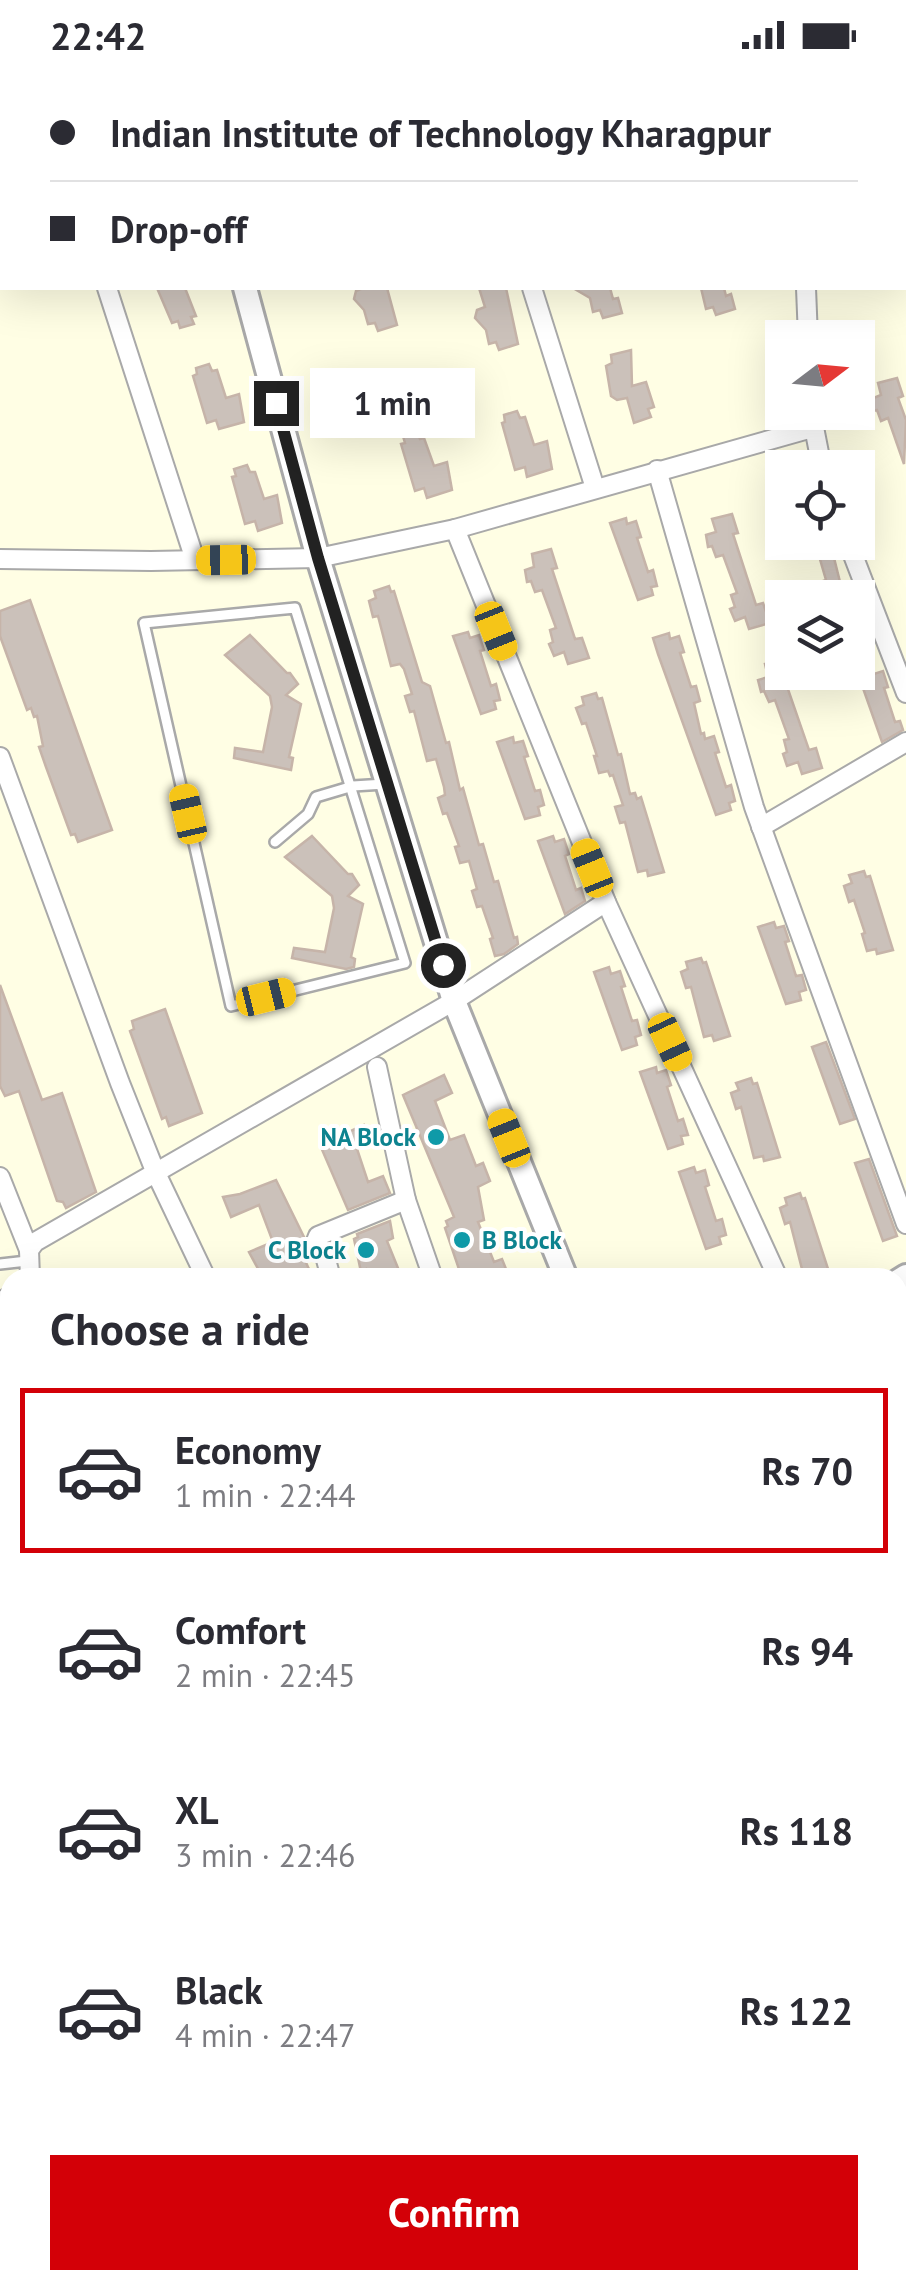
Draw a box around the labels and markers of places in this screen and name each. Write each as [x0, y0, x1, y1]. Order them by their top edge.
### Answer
place label: NA Block [321, 1121, 417, 1153]
marker: NA Block [425, 1126, 447, 1148]
place label: B Block [482, 1224, 562, 1256]
marker: B Block [451, 1229, 473, 1251]
place label: C Block [268, 1234, 347, 1266]
marker: C Block [355, 1239, 377, 1261]

